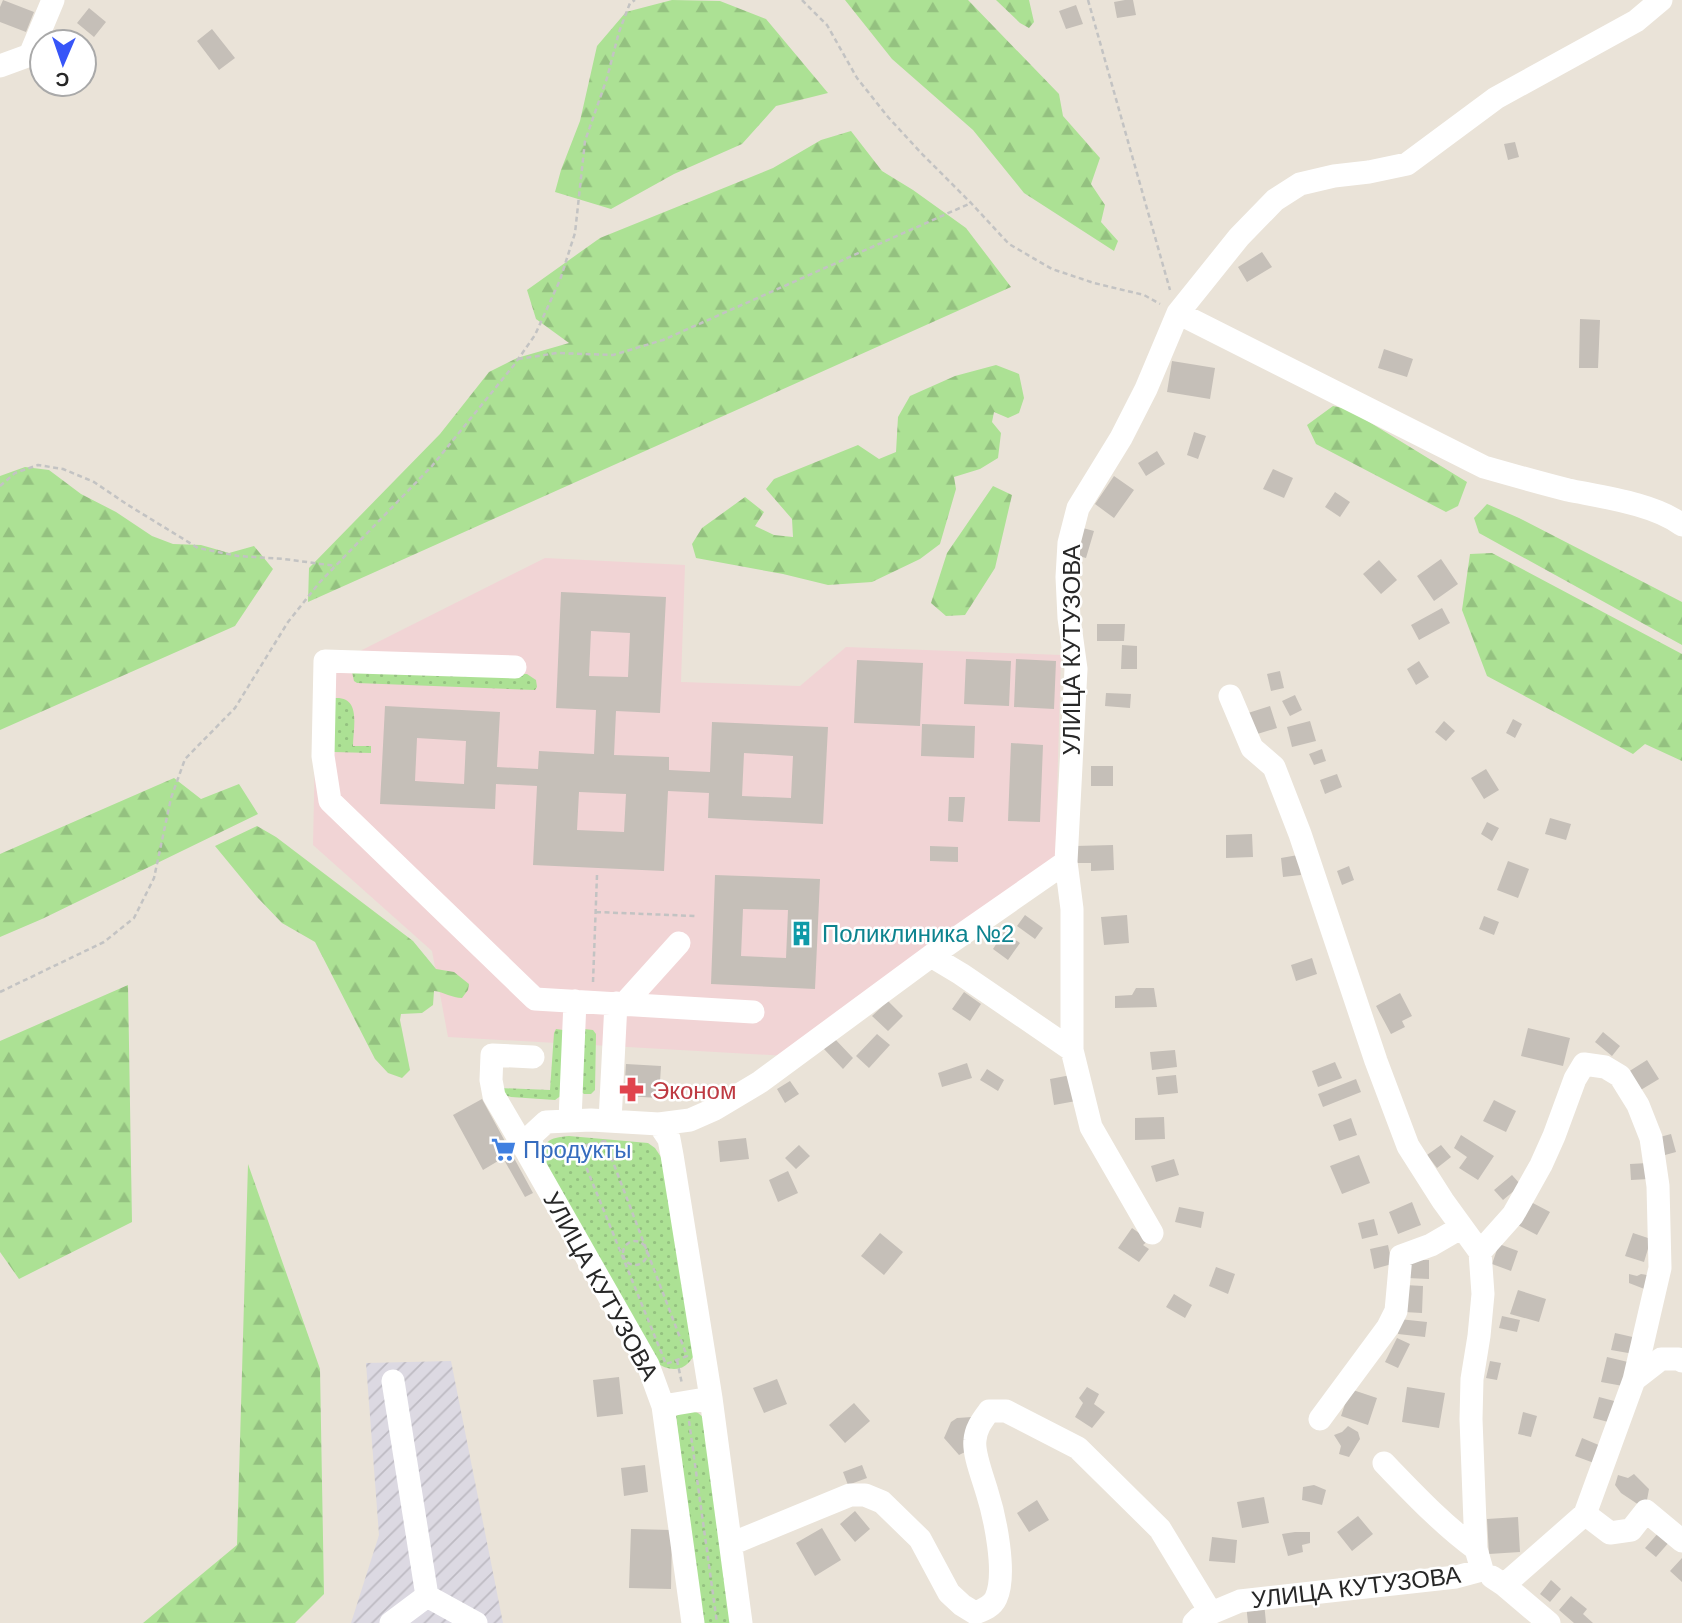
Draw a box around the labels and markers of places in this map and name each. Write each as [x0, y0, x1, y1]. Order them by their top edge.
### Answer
building icon: Поликлиника №2 [788, 919, 816, 947]
place label: Поликлиника №2 [822, 920, 1014, 947]
pharmacy icon: Эконом [618, 1076, 646, 1104]
place label: Эконом [652, 1077, 736, 1104]
supermarket icon: Продукты [489, 1135, 517, 1163]
place label: Продукты [523, 1136, 631, 1163]

